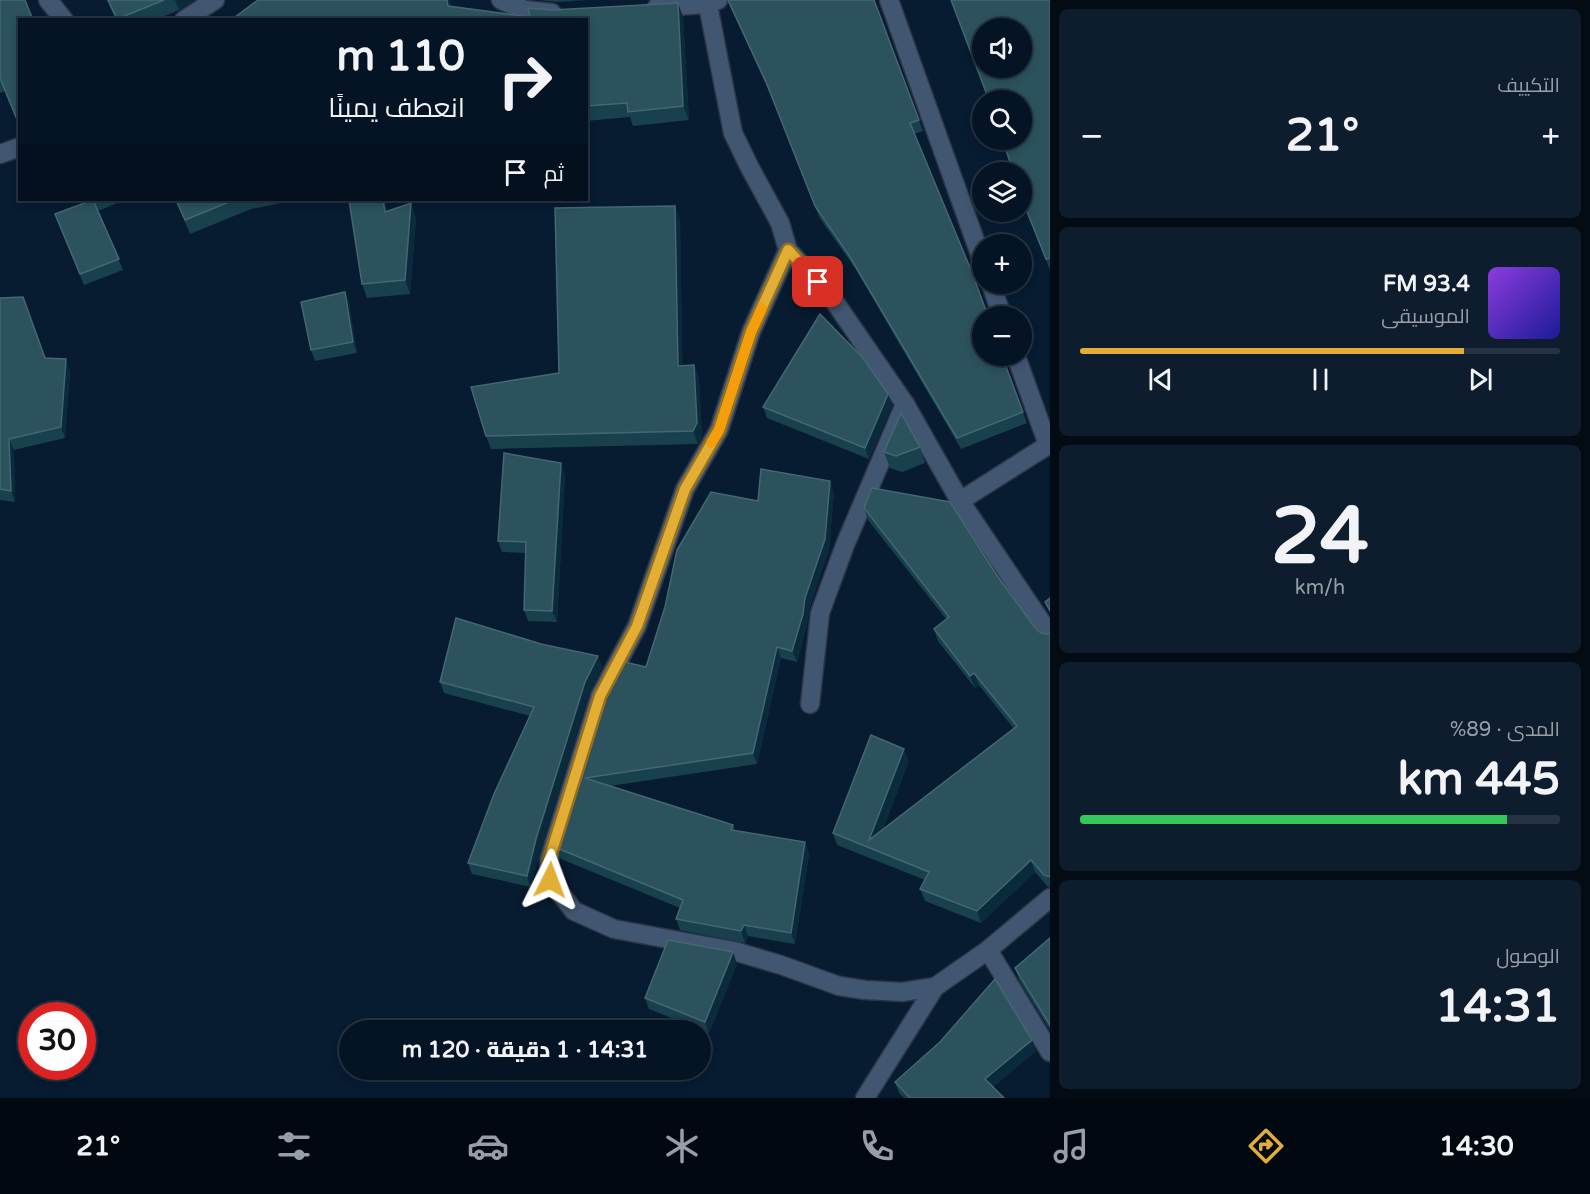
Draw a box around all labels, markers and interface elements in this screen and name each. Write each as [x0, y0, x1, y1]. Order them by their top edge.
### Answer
map controls [972, 18, 1032, 366]
button: sound [972, 18, 1032, 78]
text: 110 m [336, 31, 465, 82]
icon: right [486, 42, 564, 120]
text: التكييف [1497, 74, 1560, 98]
button: search [972, 90, 1032, 150]
text: انعطف يمينًا [328, 92, 465, 125]
text: 21° [1286, 109, 1359, 163]
text: − [1080, 117, 1104, 156]
text: + [1541, 117, 1560, 156]
icon: arrive [499, 156, 532, 189]
text: ثم [544, 161, 564, 187]
button: layers [972, 162, 1032, 222]
button: + [972, 234, 1032, 294]
pin [792, 256, 843, 307]
icon: arrive [801, 265, 834, 298]
text: 93.4 FM [1383, 271, 1470, 297]
text: الموسيقى [1381, 305, 1470, 329]
button: − [972, 306, 1032, 366]
icon: previous [1144, 363, 1177, 396]
icon: pause [1304, 363, 1337, 396]
icon: next [1464, 363, 1497, 396]
text: 24 [1271, 490, 1369, 584]
text: km/h [1295, 576, 1345, 600]
text: المدى · 89% [1450, 718, 1560, 742]
text: 445 km [1398, 753, 1560, 807]
position arrow [518, 848, 582, 912]
text: الوصول [1496, 945, 1560, 969]
text: 14:31 [1435, 980, 1560, 1034]
speed limit sign: 30 [18, 1002, 96, 1080]
text: 14:31 · 1 دقيقة · 120 m [402, 1037, 648, 1063]
icon: filters [273, 1125, 315, 1167]
icon: car [467, 1125, 509, 1167]
icon: climate [661, 1125, 703, 1167]
icon: phone [856, 1125, 898, 1167]
icon: music [1050, 1125, 1092, 1167]
icon: directions [1245, 1125, 1287, 1167]
text: 21° [76, 1130, 120, 1163]
text: 14:30 [1439, 1130, 1514, 1163]

